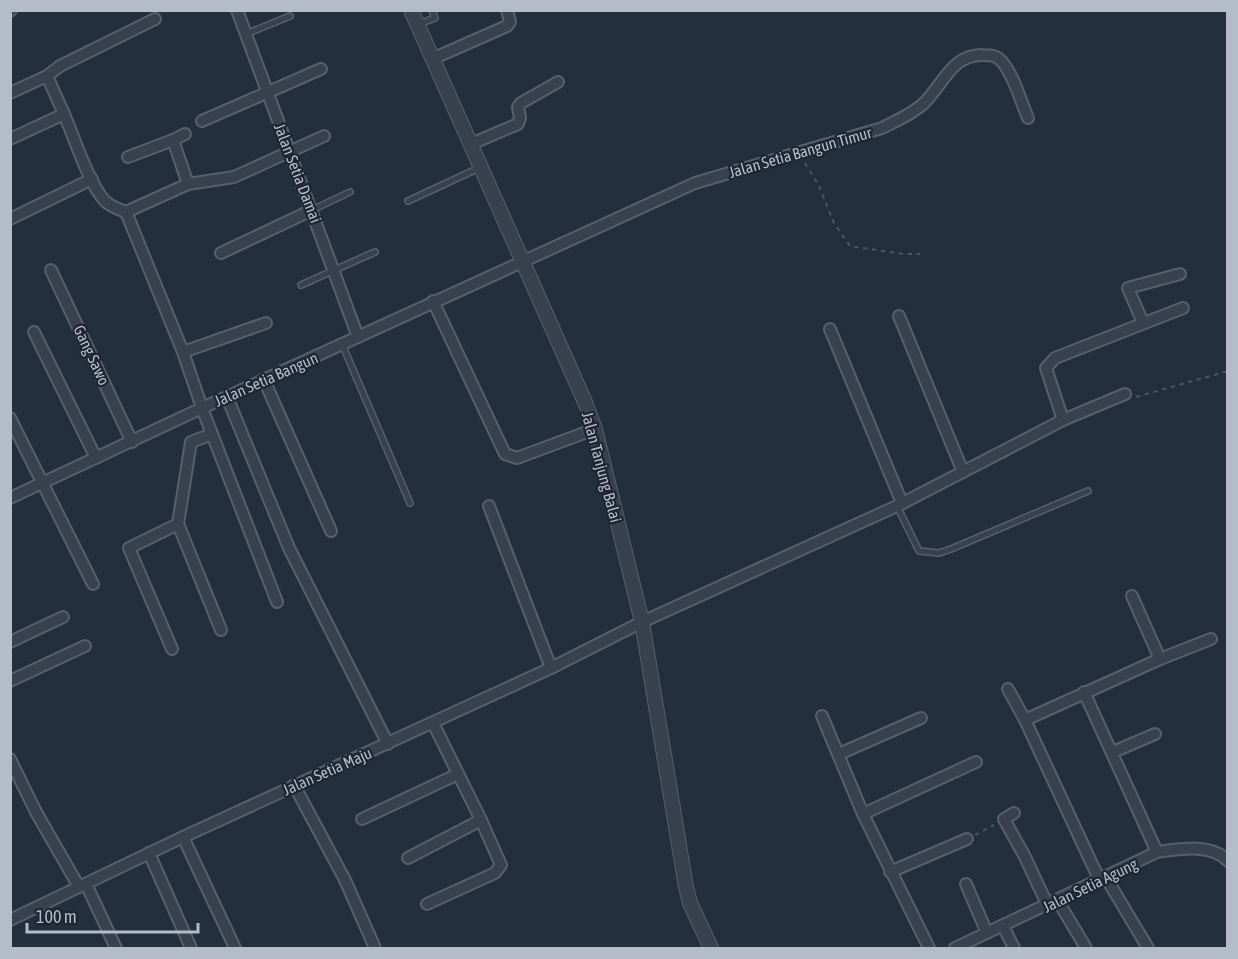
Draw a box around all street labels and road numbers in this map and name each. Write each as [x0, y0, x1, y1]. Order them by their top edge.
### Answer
street label: Jalan Setia Damai [271, 121, 325, 225]
street label: Jalan Setia Bangun Timur [726, 123, 874, 182]
street label: Gang Sawo [69, 322, 114, 388]
street label: Jalan Setia Bangun [212, 348, 321, 411]
street label: Jalan Tanjung Balai [578, 410, 625, 525]
street label: Jalan Setia Maju [280, 743, 375, 800]
street label: Jalan Setia Agung [1040, 854, 1141, 917]

